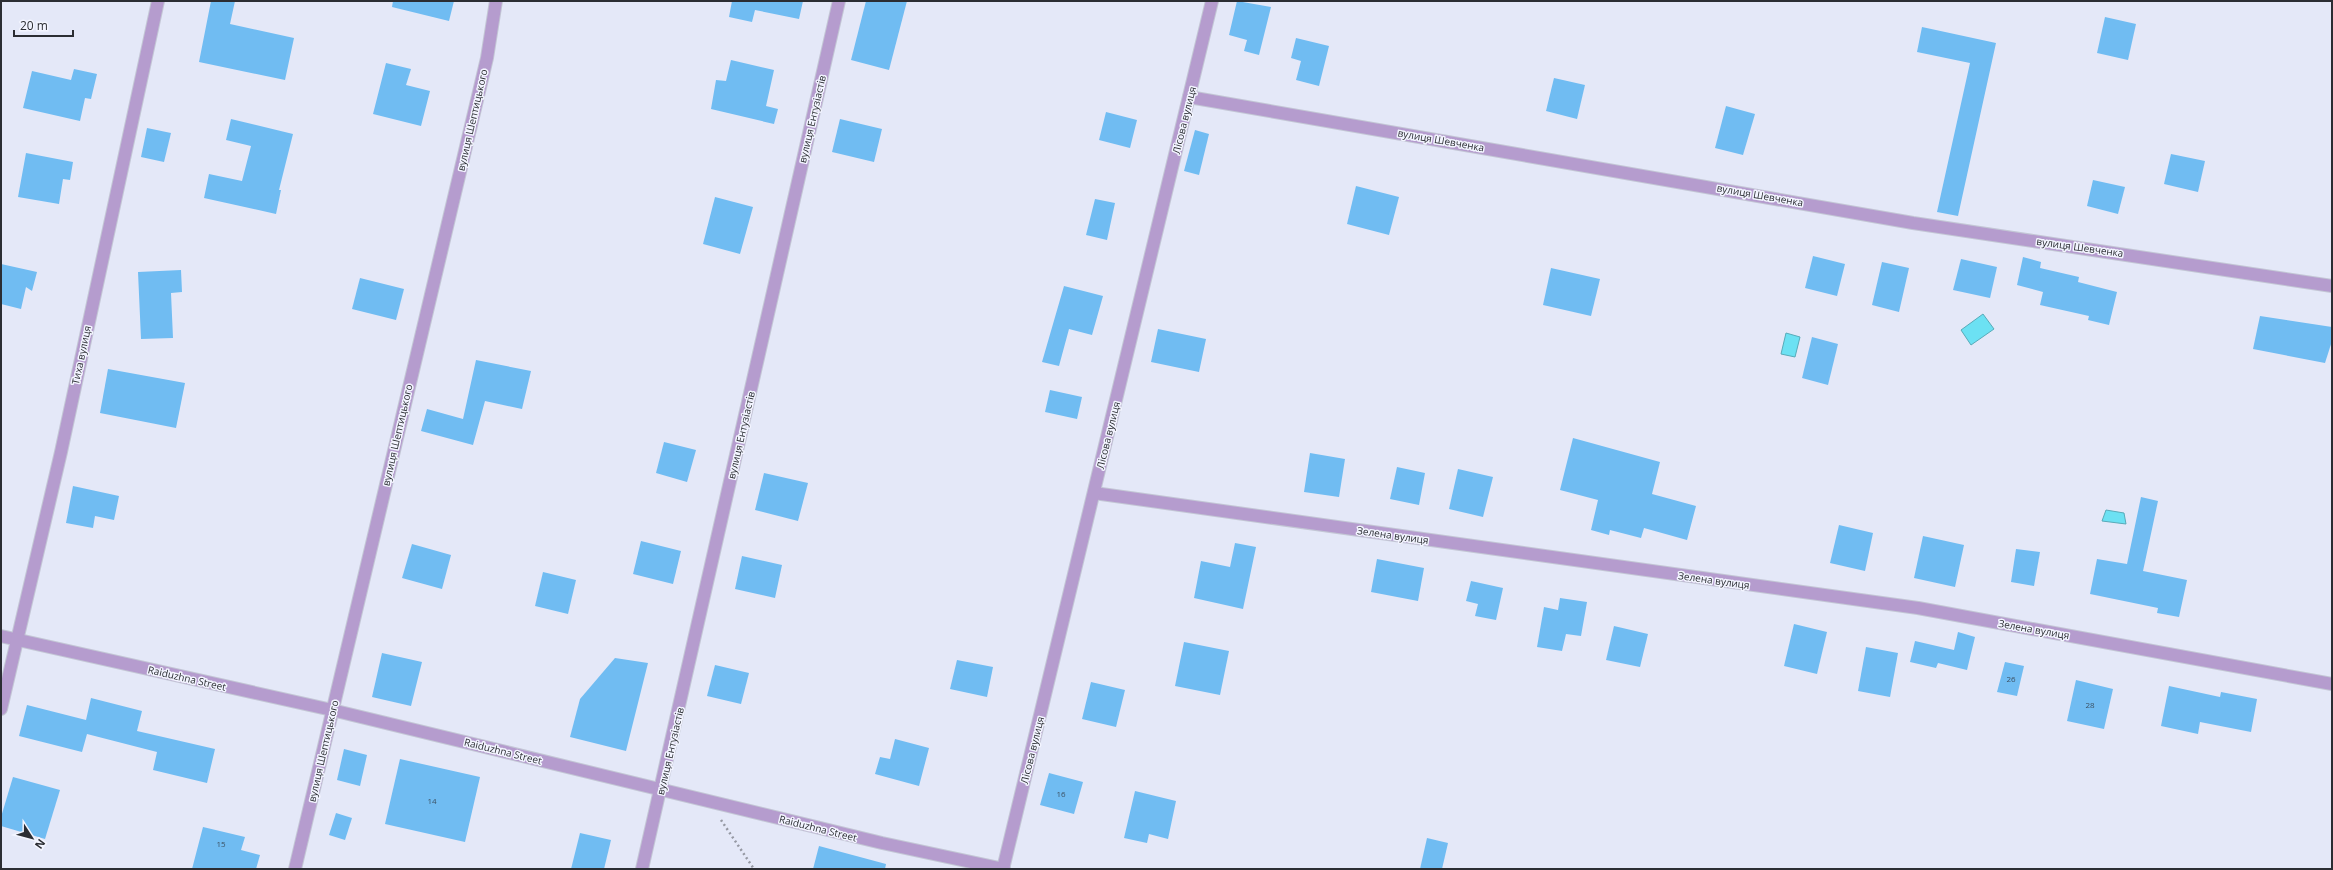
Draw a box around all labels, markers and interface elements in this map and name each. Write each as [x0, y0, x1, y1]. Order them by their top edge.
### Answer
scale bar [14, 12, 73, 38]
text: 20 m [20, 17, 48, 34]
street label: вулиця Шептицького [453, 68, 491, 172]
street label: вулиця Ентузіастів [795, 74, 829, 164]
street label: Лісова вулиця [1169, 85, 1199, 155]
street label: вулиця Шевченка [1397, 125, 1485, 155]
street label: вулиця Шевченка [1716, 180, 1804, 210]
street label: вулиця Шевченка [2036, 234, 2124, 260]
street label: Тиха вулиця [68, 324, 94, 386]
street label: вулиця Шептицького [378, 383, 416, 487]
street label: вулиця Ентузіастів [724, 390, 758, 480]
street label: Лісова вулиця [1093, 400, 1123, 470]
street label: Зелена вулиця [1356, 523, 1430, 547]
street label: Зелена вулиця [1677, 568, 1751, 592]
street label: Зелена вулиця [1997, 616, 2071, 642]
street label: Raiduzhna Street [147, 662, 228, 694]
house number: 26 [2006, 673, 2016, 684]
street label: вулиця Шептицького [304, 699, 342, 803]
house number: 28 [2085, 699, 2095, 710]
street label: вулиця Ентузіастів [653, 706, 687, 796]
street label: Лісова вулиця [1017, 715, 1047, 785]
street label: Raiduzhna Street [463, 735, 544, 768]
house number: 16 [1056, 788, 1066, 799]
house number: 14 [427, 795, 437, 806]
street label: Raiduzhna Street [778, 812, 859, 845]
north arrow [12, 818, 52, 858]
text: N [32, 836, 49, 852]
house number: 15 [216, 838, 226, 849]

